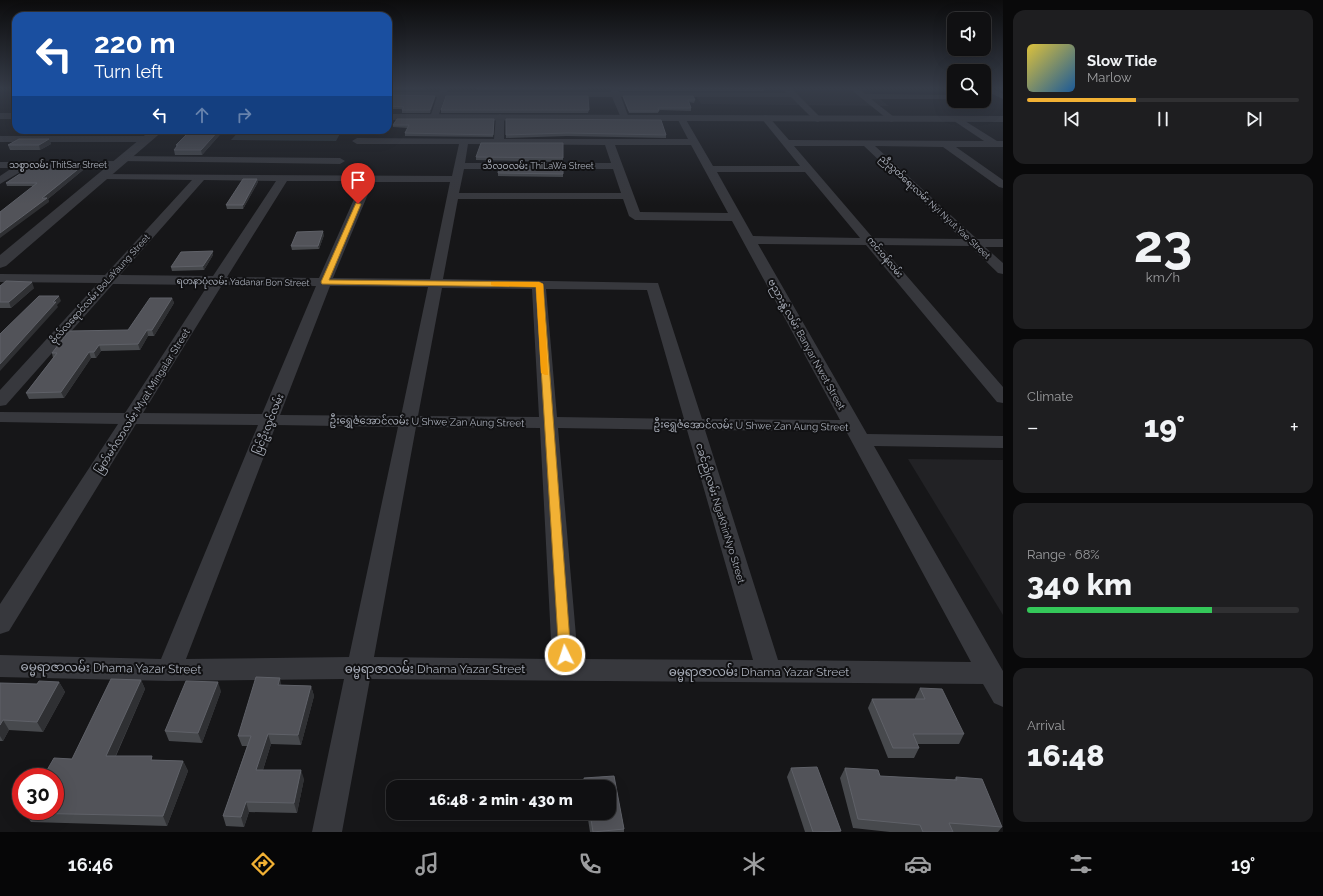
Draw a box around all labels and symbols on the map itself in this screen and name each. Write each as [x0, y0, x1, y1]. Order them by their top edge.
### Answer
street label: ညီညွတ်ရေးလမ်း Nyi Nyut Yae Street [876, 152, 994, 262]
street label: သစ္စာလမ်း ThitSar Street [9, 159, 107, 172]
street label: သီလဝလမ်း ThiLaWa Street [482, 159, 594, 171]
pin [341, 163, 375, 204]
street label: ဗိုလ်လရောင်လမ်း BoLaYaung Street [47, 231, 153, 347]
street label: ကင်းဝန်လမ်း [864, 234, 906, 281]
street label: ရတနာပုံလမ်း Yadanar Bon Street [176, 275, 310, 290]
street label: ဗညားနွဲ့လမ်း Banyar Nwet Street [763, 276, 849, 414]
street label: မြတ်မင်္ဂလာလမ်း Myat Mingalar Street [91, 325, 195, 477]
street label: ပြင်ဦးလွင်လမ်း [249, 391, 288, 457]
street label: ဦးရွှေဇံအောင်လမ်း U Shwe Zan Aung Street [329, 412, 525, 432]
street label: ဦးရွှေဇံအောင်လမ်း U Shwe Zan Aung Street [653, 416, 849, 436]
street label: ငခင်ညိုလမ်း NgaKhinNyo Street [691, 441, 749, 586]
position arrow [544, 634, 586, 676]
street label: ဓမ္မရာဇာလမ်း Dhama Yazar Street [20, 657, 202, 680]
street label: ဓမ္မရာဇာလမ်း Dhama Yazar Street [345, 660, 525, 679]
street label: ဓမ္မရာဇာလမ်း Dhama Yazar Street [669, 663, 849, 682]
speed limit sign: 30 [12, 768, 64, 820]

